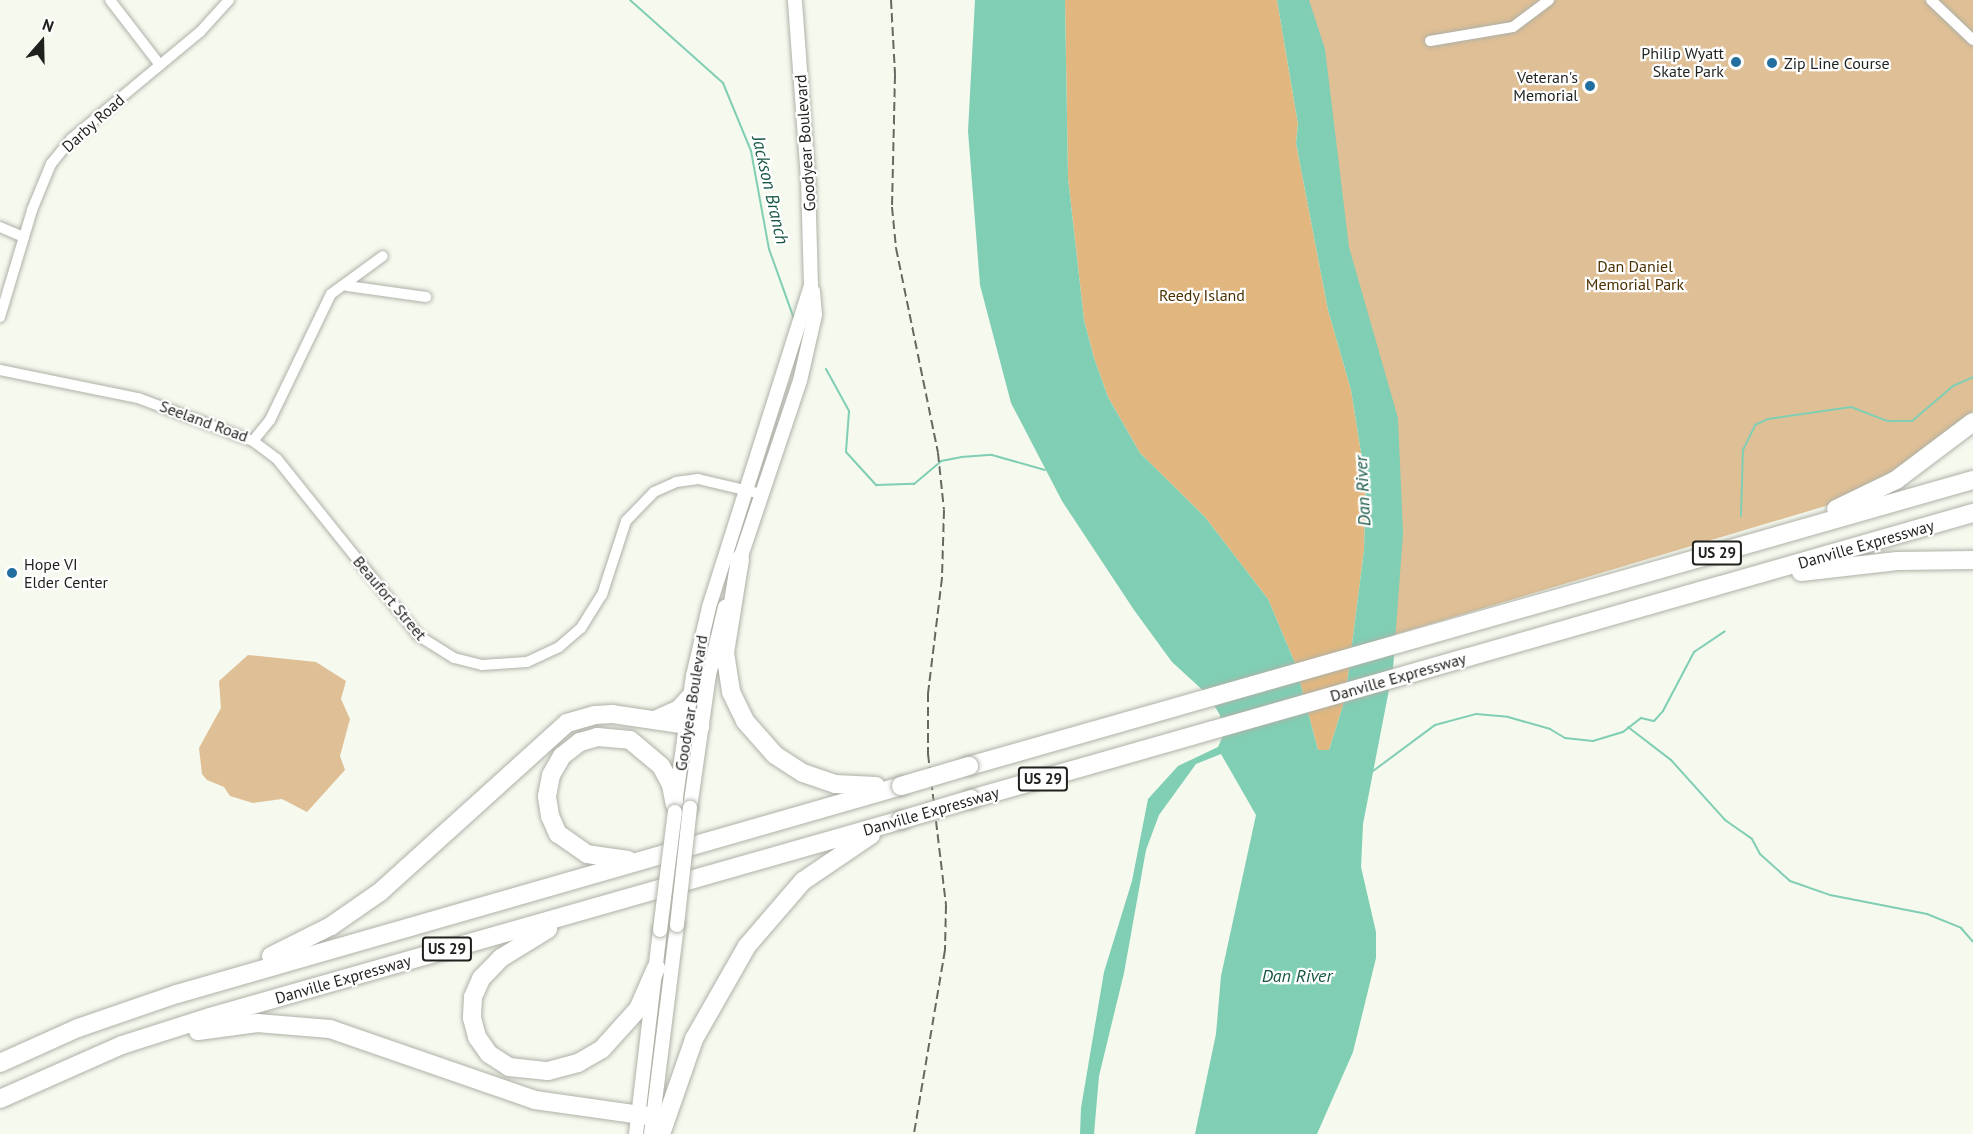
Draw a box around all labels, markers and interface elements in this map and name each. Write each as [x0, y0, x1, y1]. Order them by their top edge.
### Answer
north arrow [12, 12, 72, 72]
text: N [40, 14, 57, 36]
place label: Philip Wyatt Skate Park [1641, 43, 1724, 81]
place label: Zip Line Course [1784, 53, 1890, 73]
marker: Philip Wyatt Skate Park [1729, 55, 1743, 69]
marker: Zip Line Course [1765, 56, 1779, 70]
place label: Veteran's Memorial [1513, 67, 1578, 105]
street label: Goodyear Boulevard [791, 74, 819, 212]
marker: Veteran's Memorial [1583, 79, 1597, 93]
street label: Darby Road [58, 90, 128, 156]
water label: Jackson Branch [747, 134, 793, 246]
park label: Dan Daniel Memorial Park [1586, 256, 1684, 294]
park label: Reedy Island [1159, 285, 1245, 305]
street label: Seeland Road [157, 396, 251, 446]
water label: Dan River [1350, 455, 1376, 527]
street label: Danville Expressway [1796, 515, 1936, 573]
road number: US 29 [1692, 541, 1742, 565]
street label: Beaufort Street [349, 552, 431, 644]
place label: Hope VI Elder Center [24, 554, 108, 592]
marker: Hope VI Elder Center [5, 566, 19, 580]
street label: Goodyear Boulevard [671, 634, 711, 772]
street label: Danville Expressway [1328, 648, 1468, 706]
road number: US 29 [1018, 767, 1068, 791]
street label: Danville Expressway [861, 782, 1001, 840]
road number: US 29 [422, 937, 472, 961]
street label: Danville Expressway [273, 950, 413, 1008]
water label: Dan River [1262, 965, 1332, 987]

